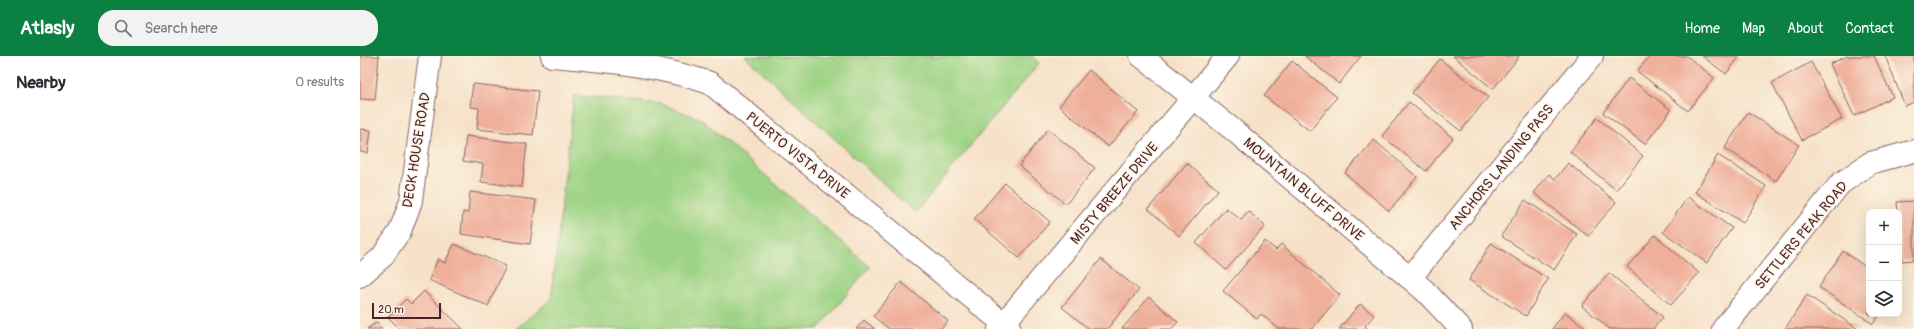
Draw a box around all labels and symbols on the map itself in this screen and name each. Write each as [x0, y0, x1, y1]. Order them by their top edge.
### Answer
street label: DECK HOUSE ROAD [399, 91, 434, 209]
street label: ANCHORS LANDING PASS [1445, 101, 1557, 234]
street label: PUERTO VISTA DRIVE [742, 108, 853, 202]
street label: MOUNTAIN BLUFF DRIVE [1240, 134, 1367, 245]
street label: MISTY BREEZE DRIVE [1067, 139, 1162, 248]
street label: SETTLERS PEAK ROAD [1751, 178, 1852, 293]
scale bar [372, 301, 441, 320]

